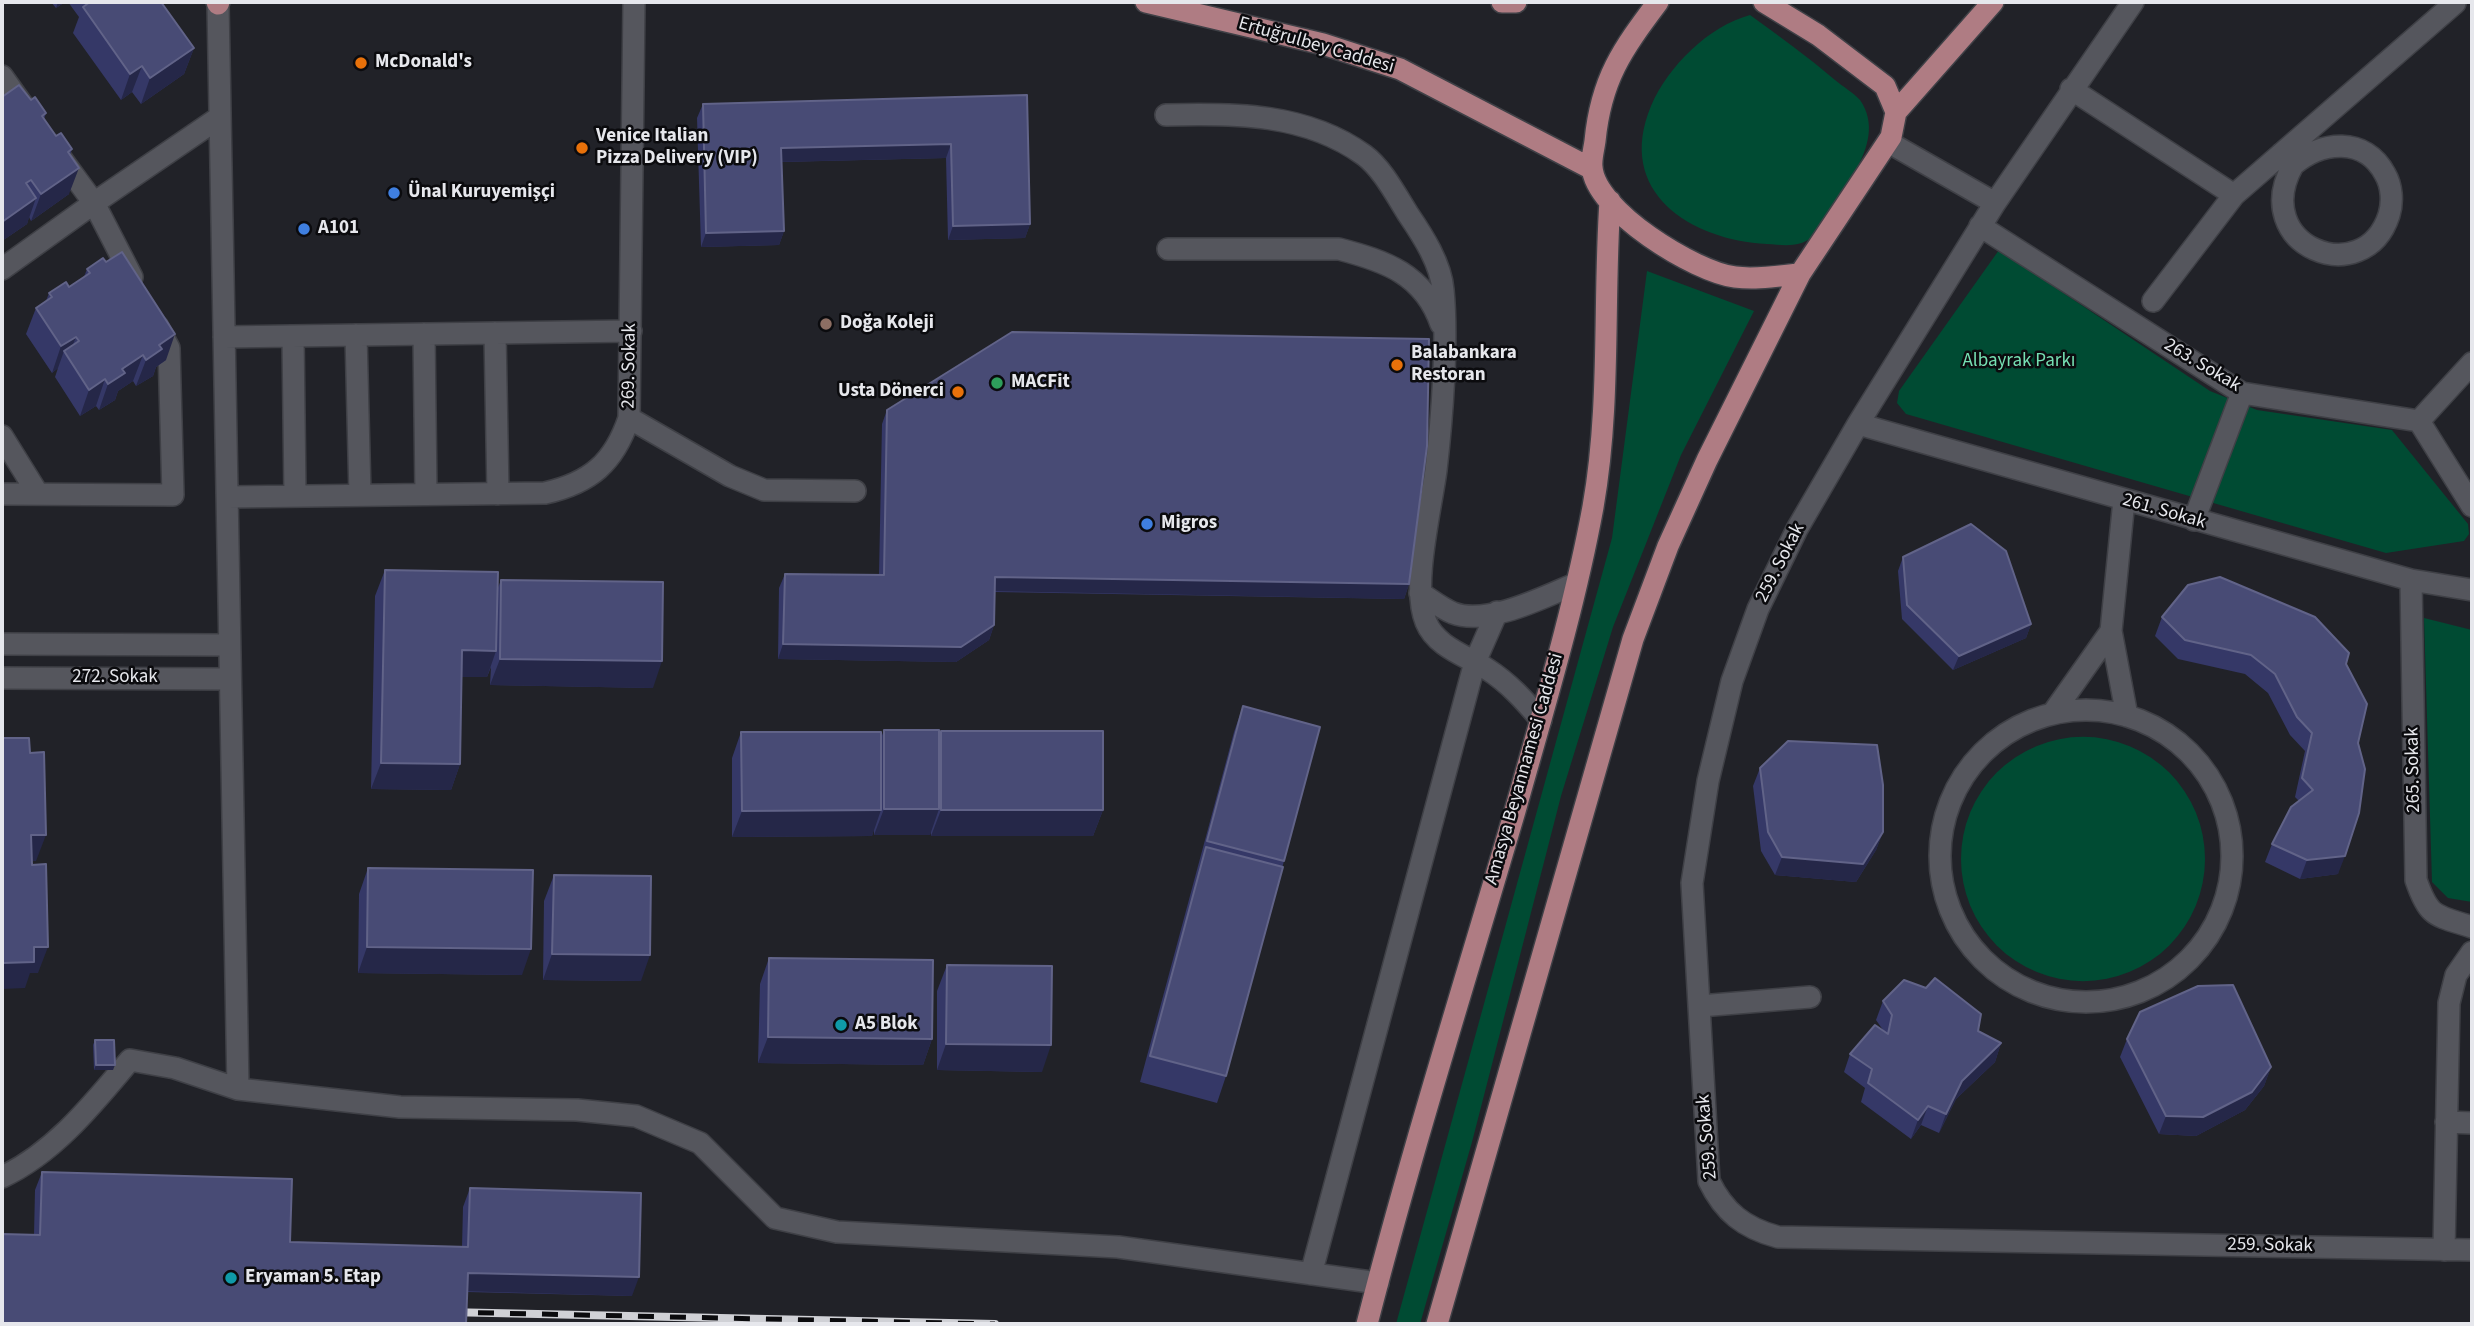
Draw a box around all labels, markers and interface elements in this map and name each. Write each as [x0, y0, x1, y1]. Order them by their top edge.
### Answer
street label: Ertuğrulbey Caddesi [1235, 13, 1397, 79]
place label: McDonald's [375, 52, 472, 74]
marker: McDonald's [353, 55, 369, 71]
place label: Venice Italian Pizza Delivery (VIP) [596, 126, 758, 170]
marker: Venice Italian Pizza Delivery (VIP) [574, 140, 590, 156]
place label: Ünal Kuruyemişçi [408, 182, 555, 204]
marker: Ünal Kuruyemişçi [386, 185, 402, 201]
place label: A101 [318, 218, 359, 240]
marker: A101 [296, 221, 312, 237]
place label: Doğa Koleji [840, 313, 934, 335]
marker: Doğa Koleji [818, 316, 834, 332]
street label: 269. Sokak [618, 323, 642, 409]
street label: 263. Sokak [2159, 334, 2245, 398]
place label: Balabankara Restoran [1411, 343, 1517, 387]
park label: Albayrak Parkı [1963, 351, 2075, 373]
marker: Balabankara Restoran [1389, 357, 1405, 373]
place label: MACFit [1011, 372, 1070, 394]
marker: MACFit [989, 375, 1005, 391]
place label: Usta Dönerci [838, 381, 944, 403]
marker: Usta Dönerci [950, 384, 966, 400]
street label: 261. Sokak [2120, 489, 2208, 535]
place label: Migros [1161, 513, 1217, 535]
marker: Migros [1139, 516, 1155, 532]
street label: 259. Sokak [1751, 520, 1811, 606]
street label: Amasya Beyannamesi Caddesi [1481, 651, 1569, 887]
street label: 272. Sokak [72, 667, 158, 689]
street label: 265. Sokak [2402, 727, 2426, 813]
place label: A5 Blok [855, 1014, 918, 1036]
marker: A5 Blok [833, 1017, 849, 1033]
street label: 259. Sokak [1693, 1093, 1723, 1181]
street label: 259. Sokak [2227, 1234, 2313, 1258]
place label: Eryaman 5. Etap [245, 1267, 381, 1289]
marker: Eryaman 5. Etap [223, 1270, 239, 1286]

